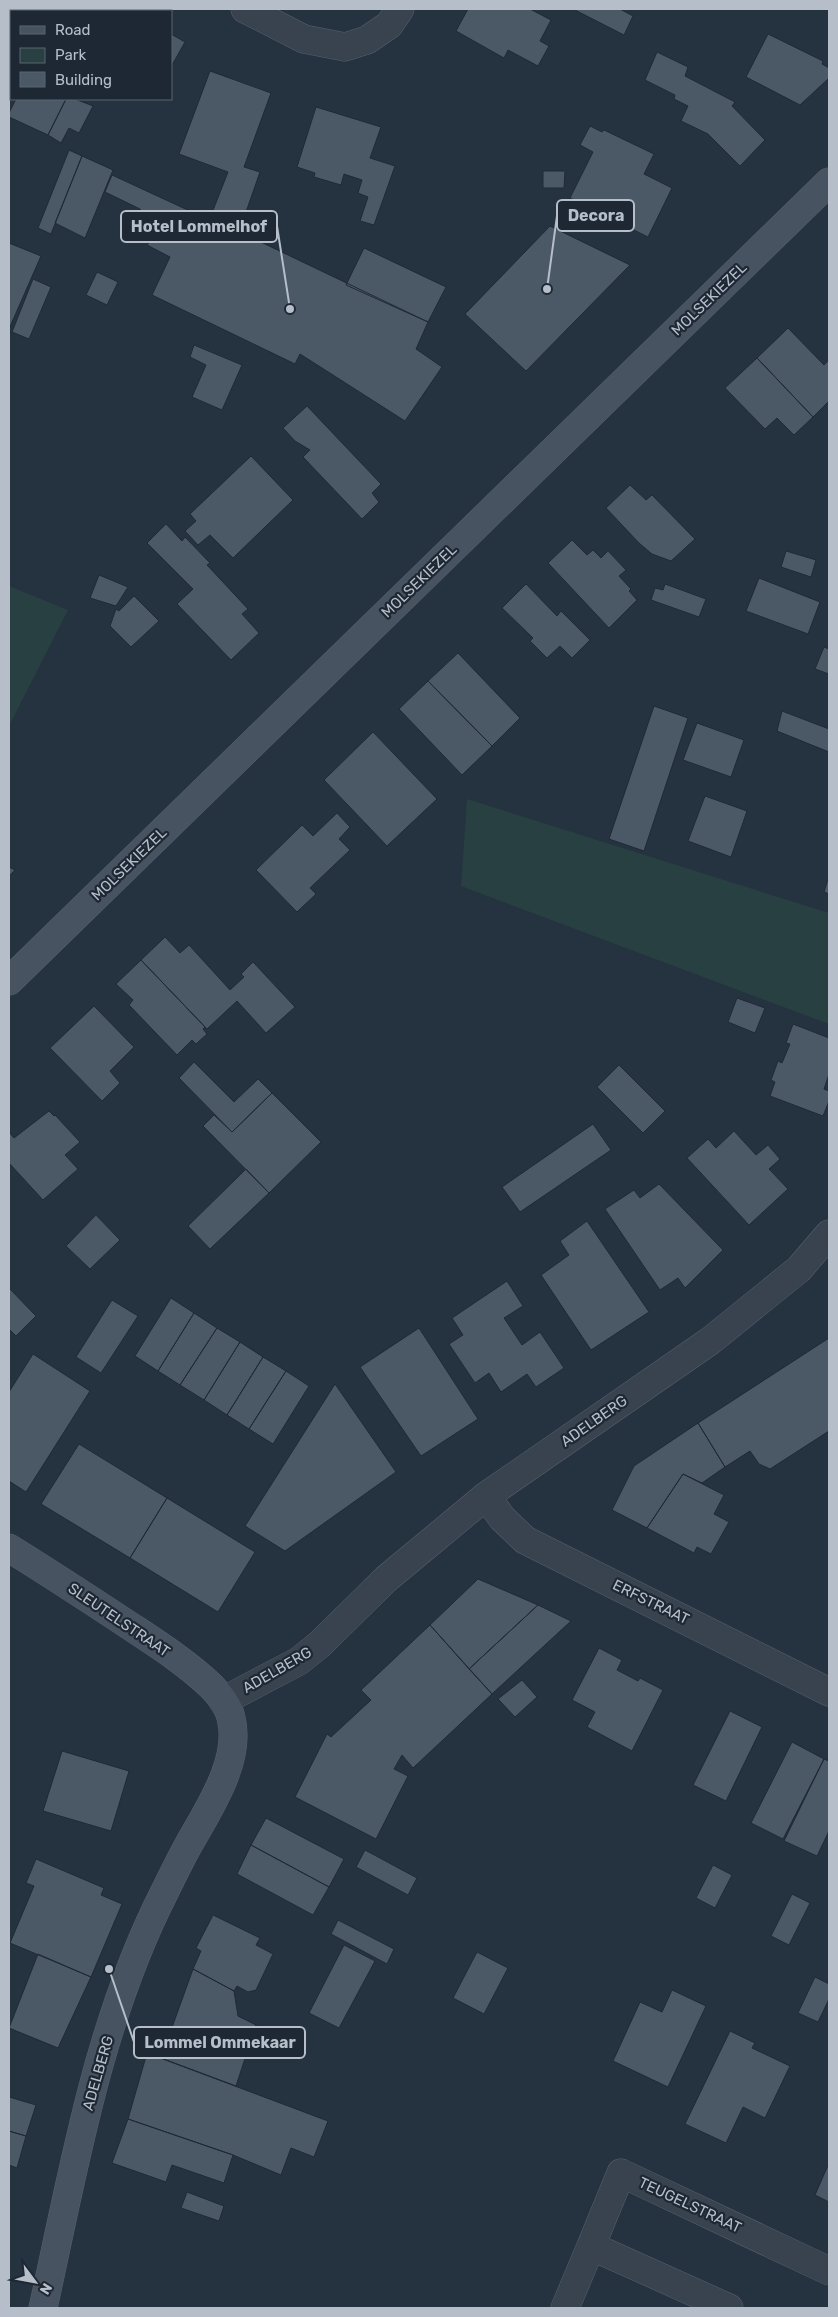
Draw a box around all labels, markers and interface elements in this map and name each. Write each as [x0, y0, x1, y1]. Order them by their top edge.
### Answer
legend [10, 10, 172, 100]
text: Road [55, 21, 91, 39]
text: Park [55, 46, 86, 64]
text: Building [55, 71, 112, 89]
callout: Decora [557, 200, 634, 231]
text: Decora [568, 206, 624, 225]
callout: Hotel Lommelhof [121, 211, 277, 242]
text: Hotel Lommelhof [131, 217, 268, 236]
street label: MOLSEKIEZEL [668, 258, 751, 339]
street label: MOLSEKIEZEL [378, 540, 461, 621]
street label: MOLSEKIEZEL [88, 823, 171, 904]
street label: ADELBERG [557, 1392, 631, 1450]
street label: ERFSTRAAT [610, 1576, 693, 1628]
street label: SLEUTELSTRAAT [65, 1579, 174, 1661]
street label: ADELBERG [239, 1643, 315, 1697]
callout: Lommel Ommekaar [134, 2027, 305, 2058]
street label: ADELBERG [79, 2033, 117, 2113]
text: Lommel Ommekaar [144, 2033, 297, 2052]
street label: TEUGELSTRAAT [636, 2173, 745, 2237]
north arrow [10, 2257, 60, 2307]
text: N [36, 2280, 55, 2297]

